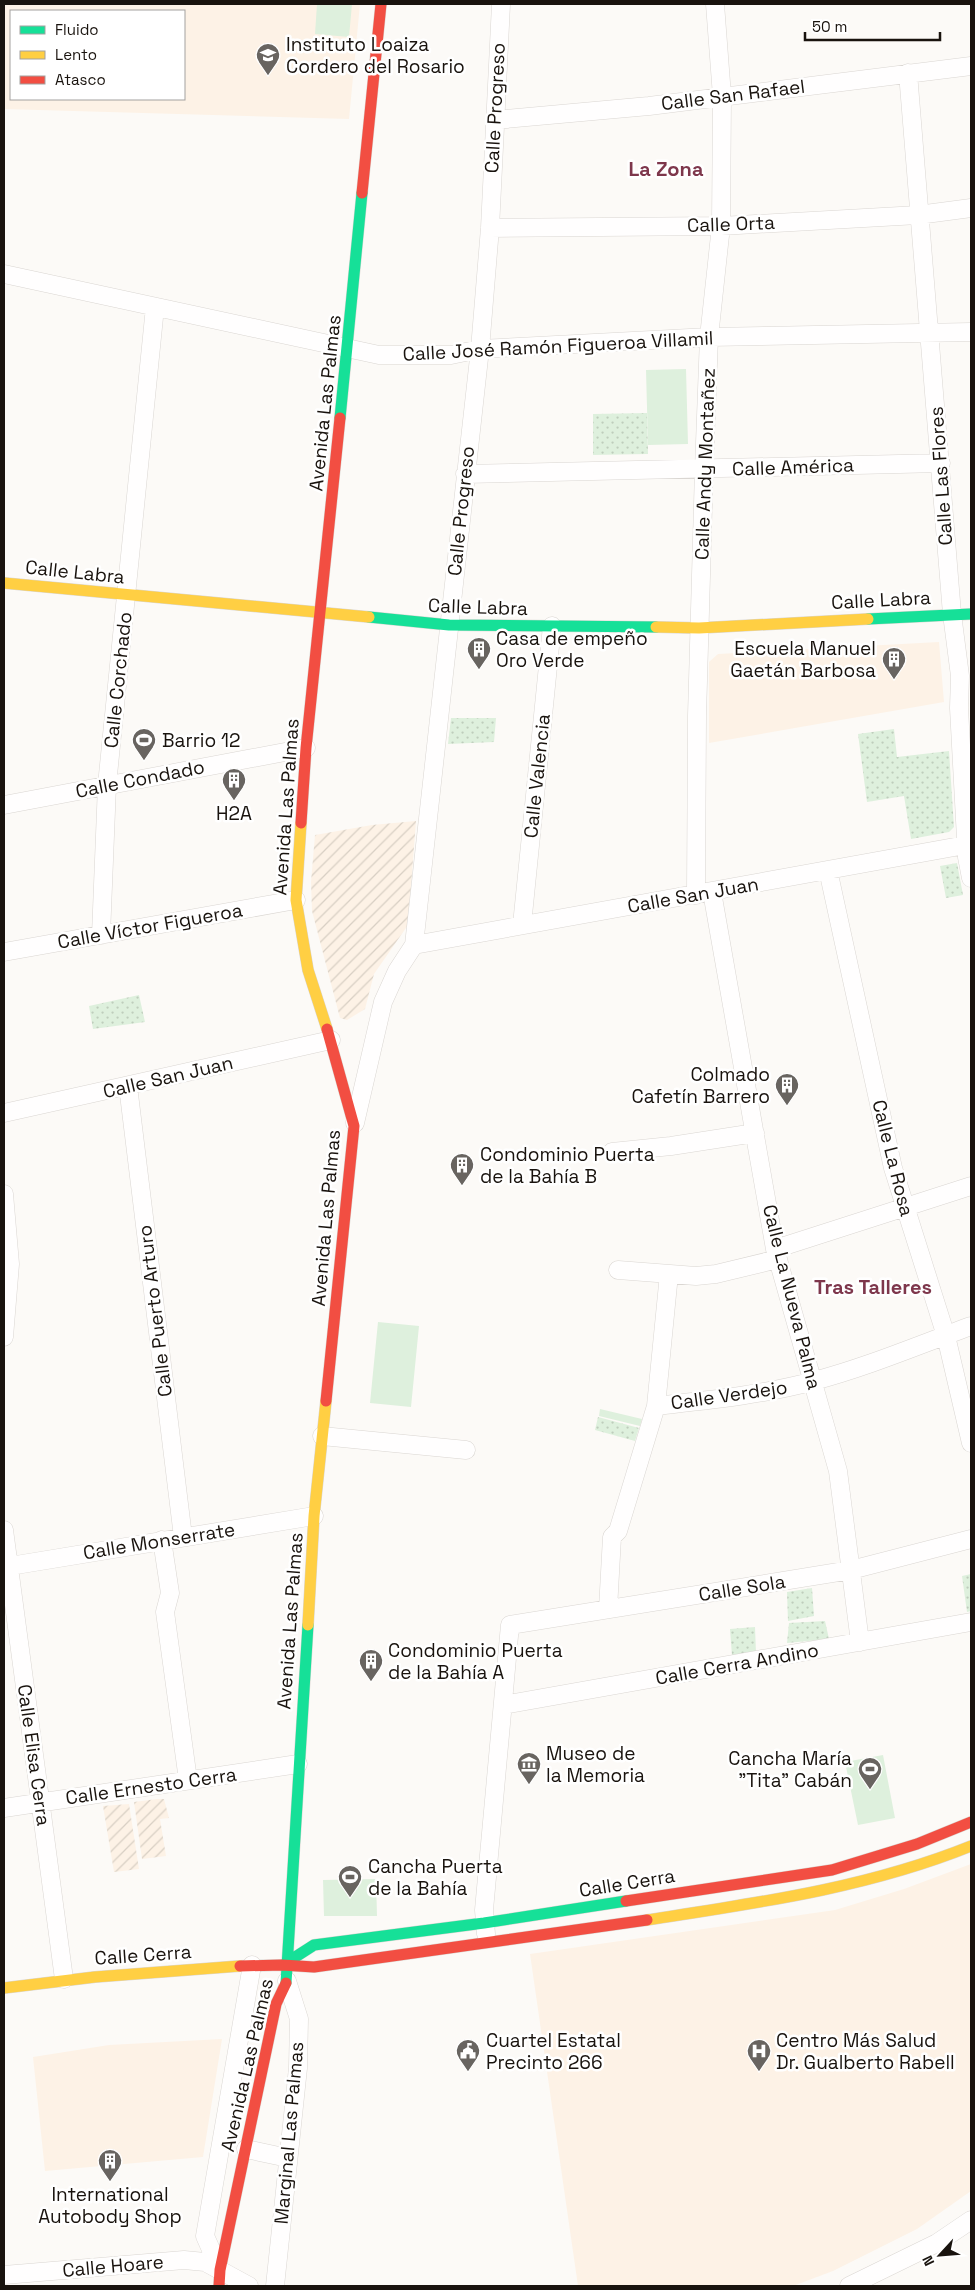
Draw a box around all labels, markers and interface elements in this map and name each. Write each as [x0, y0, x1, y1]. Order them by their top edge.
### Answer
legend [10, 10, 185, 100]
scale bar [805, 10, 940, 42]
text: 50 m [812, 17, 847, 36]
text: Fluido [55, 20, 99, 39]
place label: Instituto Loaiza Cordero del Rosario [286, 32, 465, 79]
school or university icon: Instituto Loaiza Cordero del Rosario [255, 42, 281, 76]
street label: Calle Progreso [479, 42, 511, 174]
text: Lento [55, 45, 97, 64]
text: Atasco [55, 70, 106, 89]
street label: Calle San Rafael [660, 74, 806, 116]
district label: La Zona [629, 156, 704, 182]
street label: Calle Orta [687, 210, 776, 238]
street label: Avenida Las Palmas [303, 314, 347, 492]
street label: Calle José Ramón Figueroa Villamil [402, 325, 714, 367]
street label: Calle Andy Montañez [689, 367, 721, 561]
street label: Calle Las Flores [924, 406, 958, 546]
street label: Calle Progreso [442, 445, 480, 577]
street label: Calle América [732, 452, 854, 482]
street label: Calle Labra [24, 554, 126, 590]
street label: Calle Labra [830, 585, 932, 615]
street label: Calle Labra [428, 593, 528, 621]
street label: Calle Corchado [98, 611, 138, 749]
place label: Casa de empeño Oro Verde [496, 626, 648, 673]
building icon: Casa de empeño Oro Verde [466, 636, 492, 670]
place label: Escuela Manuel Gaetán Barbosa [730, 636, 876, 683]
building icon: Escuela Manuel Gaetán Barbosa [881, 646, 907, 680]
street label: Calle Valencia [518, 713, 556, 839]
street label: Avenida Las Palmas [267, 718, 305, 896]
sports icon: Barrio 12 [131, 727, 157, 761]
place label: Barrio 12 [162, 728, 241, 753]
street label: Calle Condado [73, 754, 207, 804]
building icon: H2A [221, 767, 247, 801]
place label: H2A [216, 801, 252, 826]
street label: Calle San Juan [626, 871, 760, 919]
street label: Calle Víctor Figueroa [56, 897, 245, 955]
street label: Calle San Juan [101, 1050, 235, 1104]
place label: Colmado Cafetín Barrero [631, 1062, 770, 1109]
building icon: Colmado Cafetín Barrero [774, 1072, 800, 1106]
street label: Calle La Rosa [866, 1097, 920, 1219]
street label: Avenida Las Palmas [306, 1129, 346, 1307]
place label: Condominio Puerta de la Bahía B [480, 1142, 655, 1189]
building icon: Condominio Puerta de la Bahía B [449, 1152, 475, 1186]
street label: Calle La Nueva Palma [757, 1202, 827, 1392]
street label: Calle Puerto Arturo [132, 1224, 178, 1398]
district label: Tras Talleres [814, 1274, 932, 1300]
street label: Calle Verdejo [669, 1374, 789, 1416]
street label: Calle Monserrate [81, 1517, 237, 1565]
street label: Avenida Las Palmas [271, 1532, 309, 1710]
street label: Calle Sola [697, 1569, 787, 1607]
street label: Calle Cerra Andino [653, 1637, 821, 1691]
place label: Condominio Puerta de la Bahía A [388, 1638, 563, 1685]
building icon: Condominio Puerta de la Bahía A [358, 1648, 384, 1682]
street label: Calle Elisa Cerra [12, 1683, 56, 1827]
place label: Museo de la Memoria [546, 1741, 645, 1788]
place label: Cancha María "Tita" Cabán [728, 1746, 852, 1793]
museum icon: Museo de la Memoria [516, 1751, 542, 1785]
sports icon: Cancha María "Tita" Cabán [857, 1756, 883, 1790]
street label: Calle Ernesto Cerra [64, 1762, 238, 1810]
place label: Cancha Puerta de la Bahía [368, 1854, 503, 1901]
street label: Calle Cerra [577, 1863, 677, 1903]
sports icon: Cancha Puerta de la Bahía [337, 1864, 363, 1898]
street label: Calle Cerra [94, 1939, 192, 1971]
street label: Avenida Las Palmas [215, 1976, 279, 2154]
place label: Cuartel Estatal Precinto 266 [486, 2028, 621, 2075]
place label: Centro Más Salud Dr. Gualberto Rabell [776, 2028, 955, 2075]
public building icon: Cuartel Estatal Precinto 266 [455, 2038, 481, 2072]
hospital icon: Centro Más Salud Dr. Gualberto Rabell [746, 2038, 772, 2072]
street label: Marginal Las Palmas [269, 2041, 309, 2225]
building icon: International Autobody Shop [97, 2148, 123, 2182]
place label: International Autobody Shop [38, 2182, 182, 2229]
north arrow [915, 2230, 965, 2280]
street label: Calle Hoare [61, 2249, 165, 2283]
text: N [918, 2253, 938, 2269]

